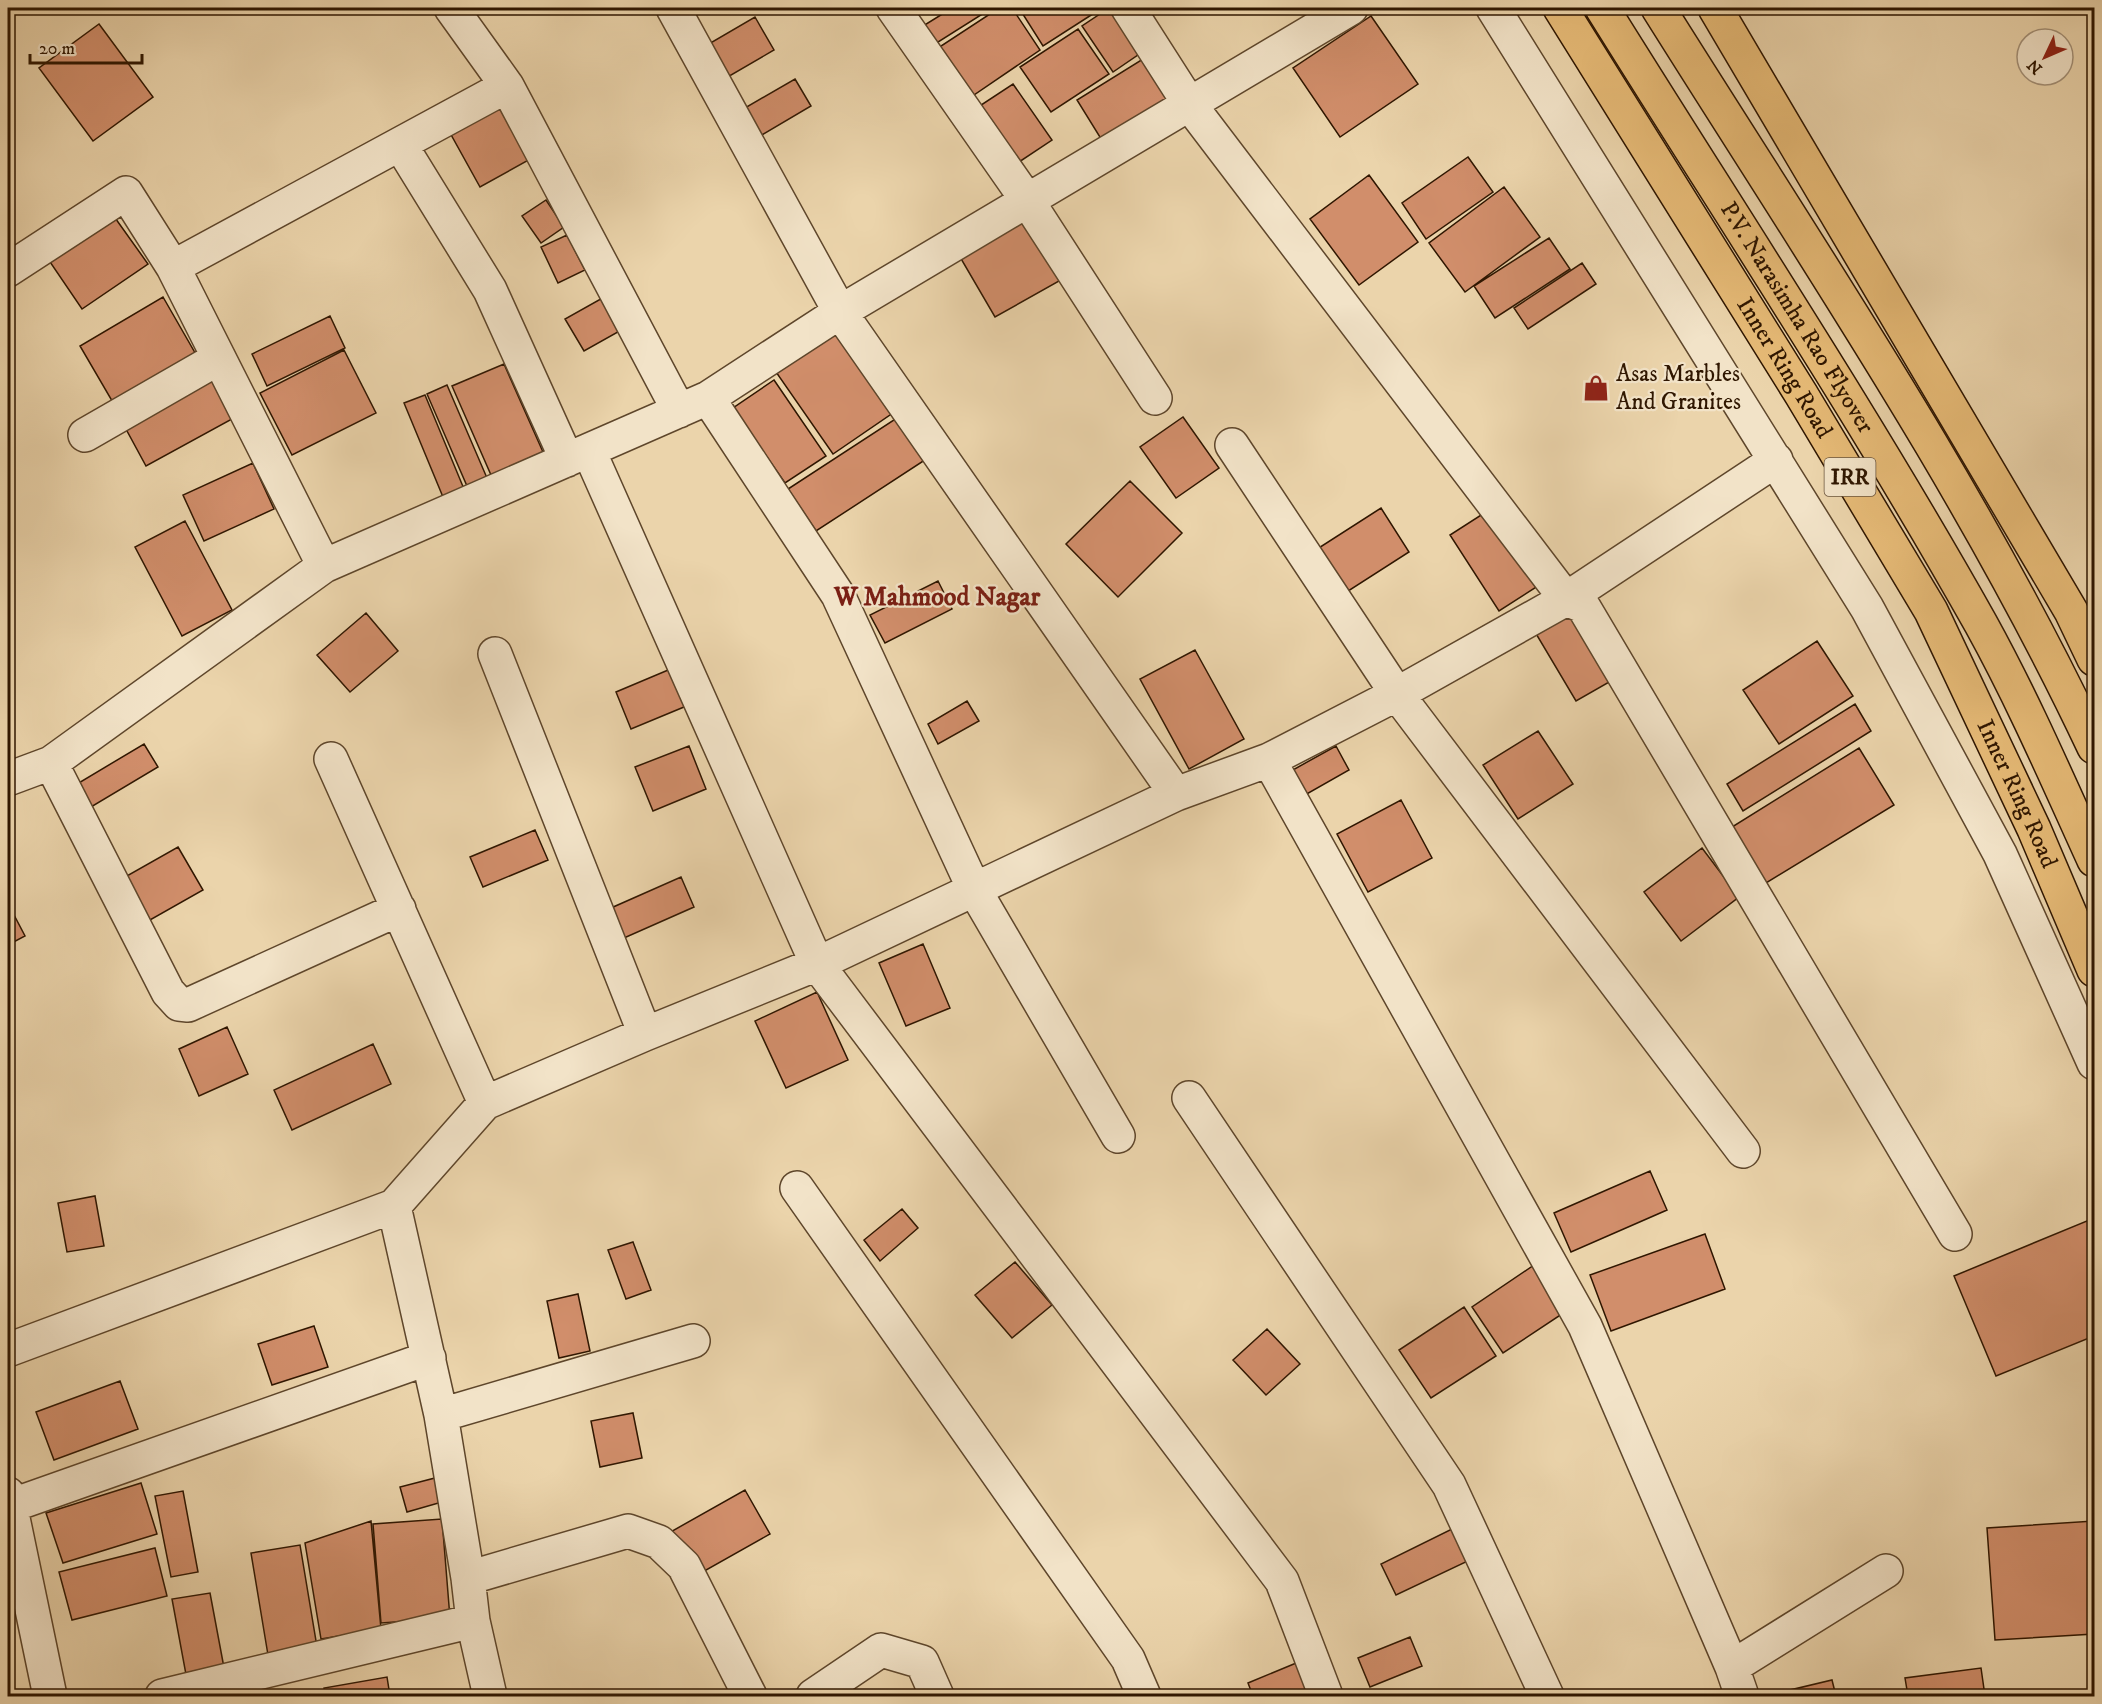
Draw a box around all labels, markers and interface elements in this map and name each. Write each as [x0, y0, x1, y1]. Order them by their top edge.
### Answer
scale bar [30, 27, 142, 65]
north arrow [2015, 27, 2075, 87]
text: 20 m [39, 38, 75, 60]
text: N [2023, 55, 2047, 78]
street label: P.V. Narasimha Rao Flyover [1713, 196, 1881, 439]
street label: Inner Ring Road [1729, 292, 1839, 444]
place label: Asas Marbles And Granites [1616, 359, 1741, 417]
shop icon: Asas Marbles And Granites [1581, 373, 1611, 403]
road number: IRR [1824, 458, 1876, 496]
district label: W Mahmood Nagar [833, 581, 1040, 614]
street label: Inner Ring Road [1970, 715, 2064, 873]

